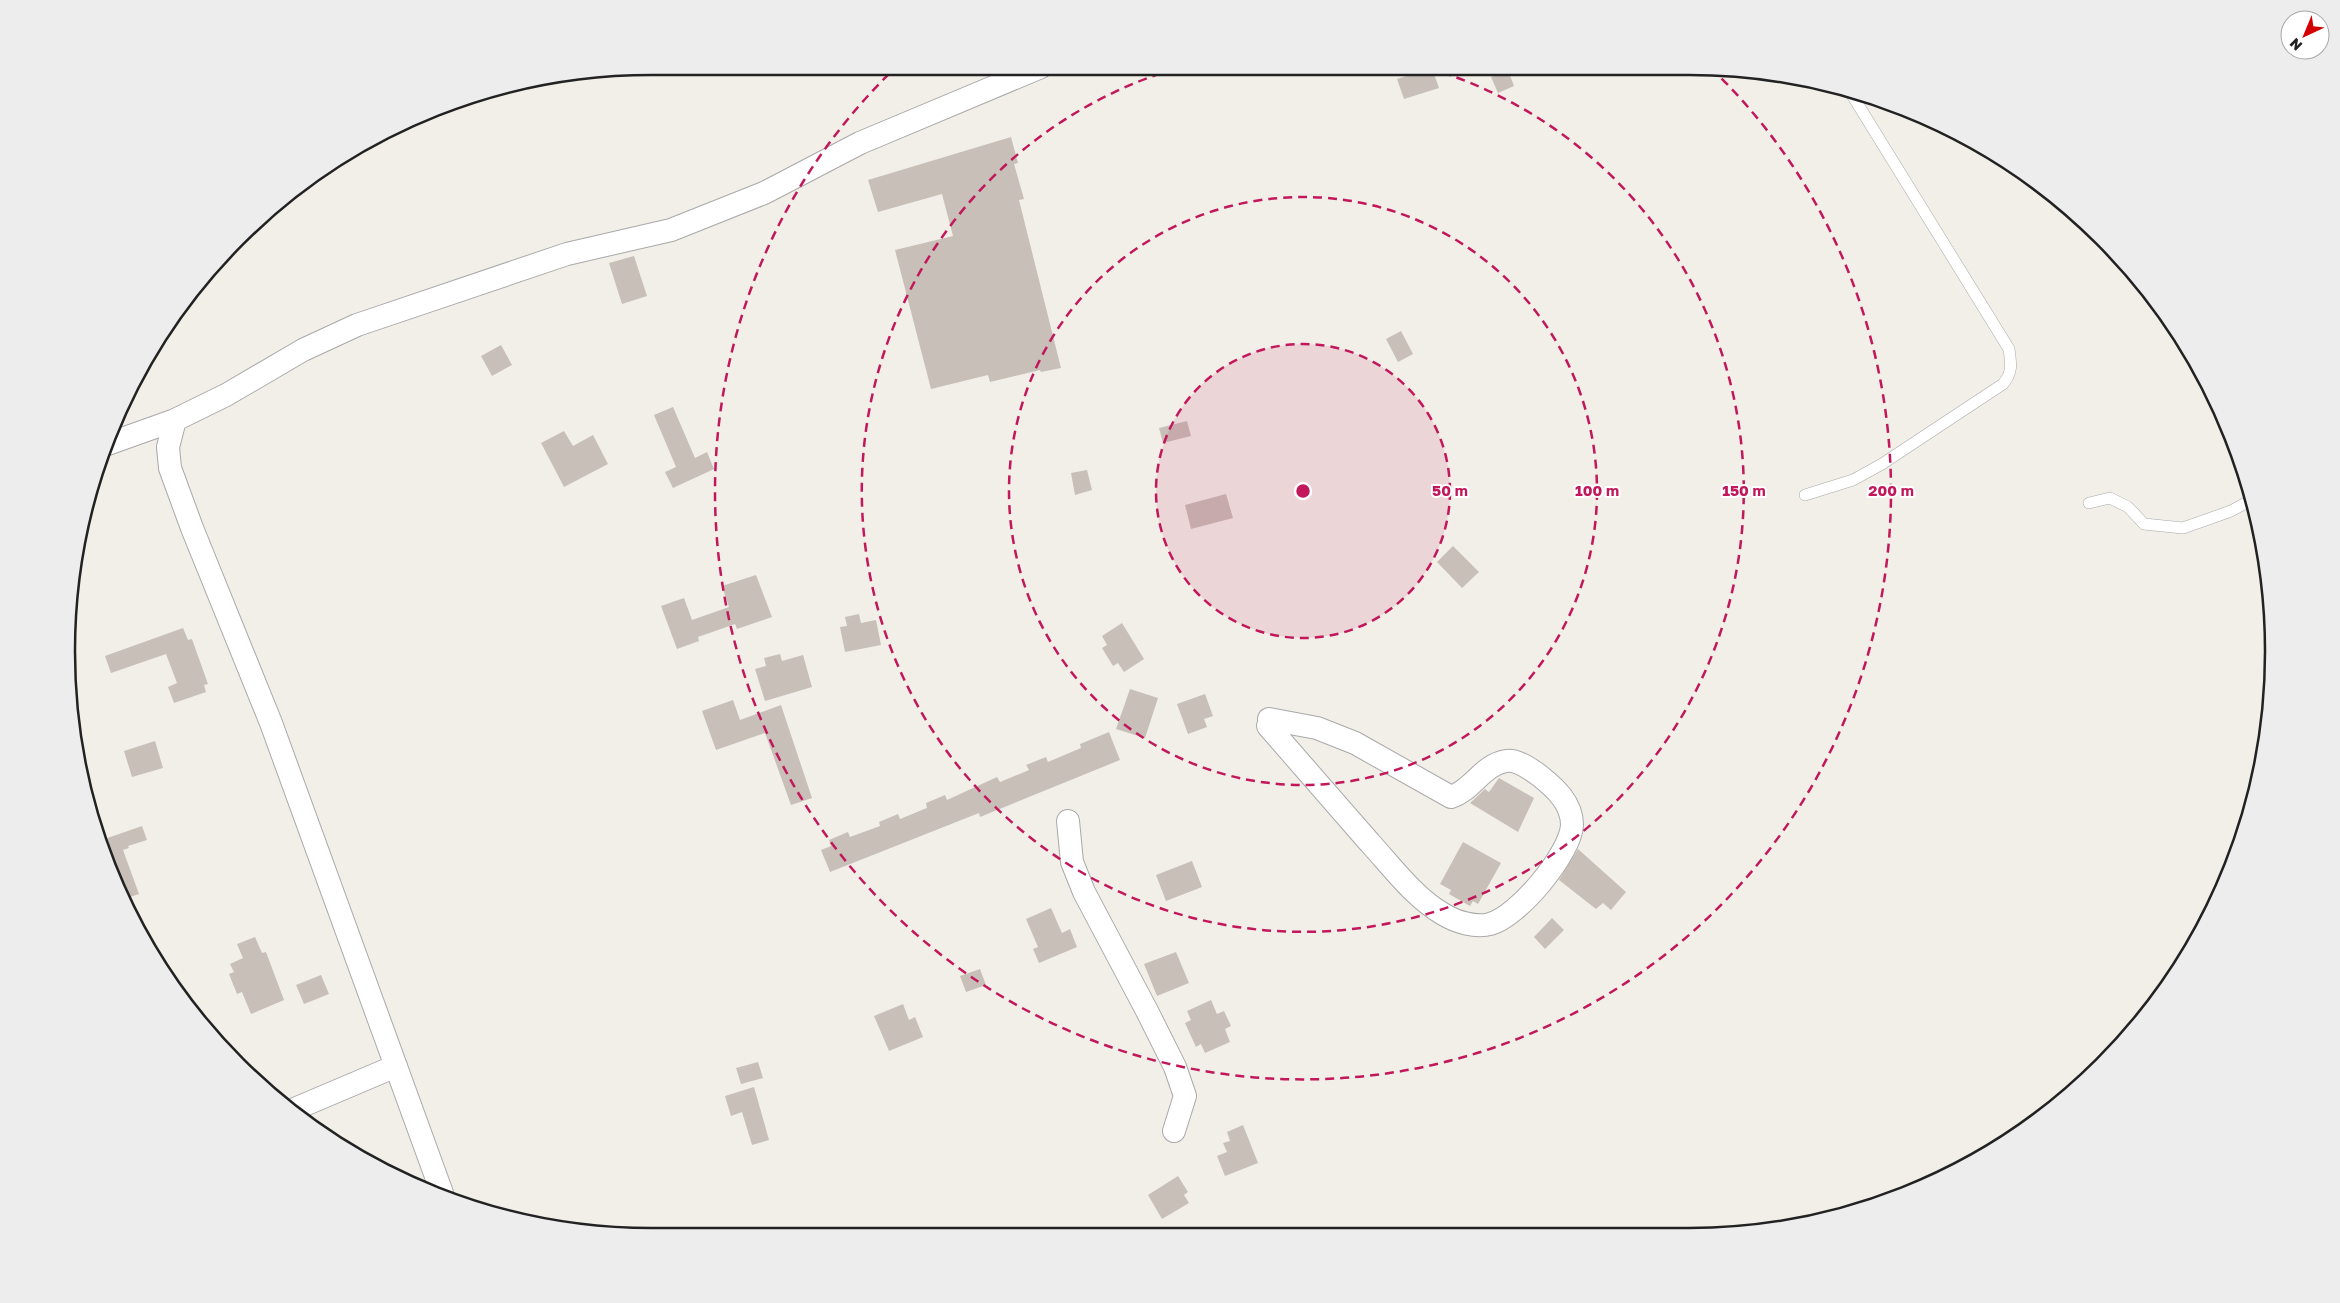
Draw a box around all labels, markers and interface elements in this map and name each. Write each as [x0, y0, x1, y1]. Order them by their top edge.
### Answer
north arrow [2280, 10, 2330, 60]
text: N [2286, 35, 2305, 55]
text: 50 m [1432, 481, 1468, 499]
text: 100 m [1575, 481, 1619, 499]
text: 150 m [1722, 481, 1766, 499]
text: 200 m [1868, 481, 1914, 499]
centre of rings [1294, 482, 1312, 500]

